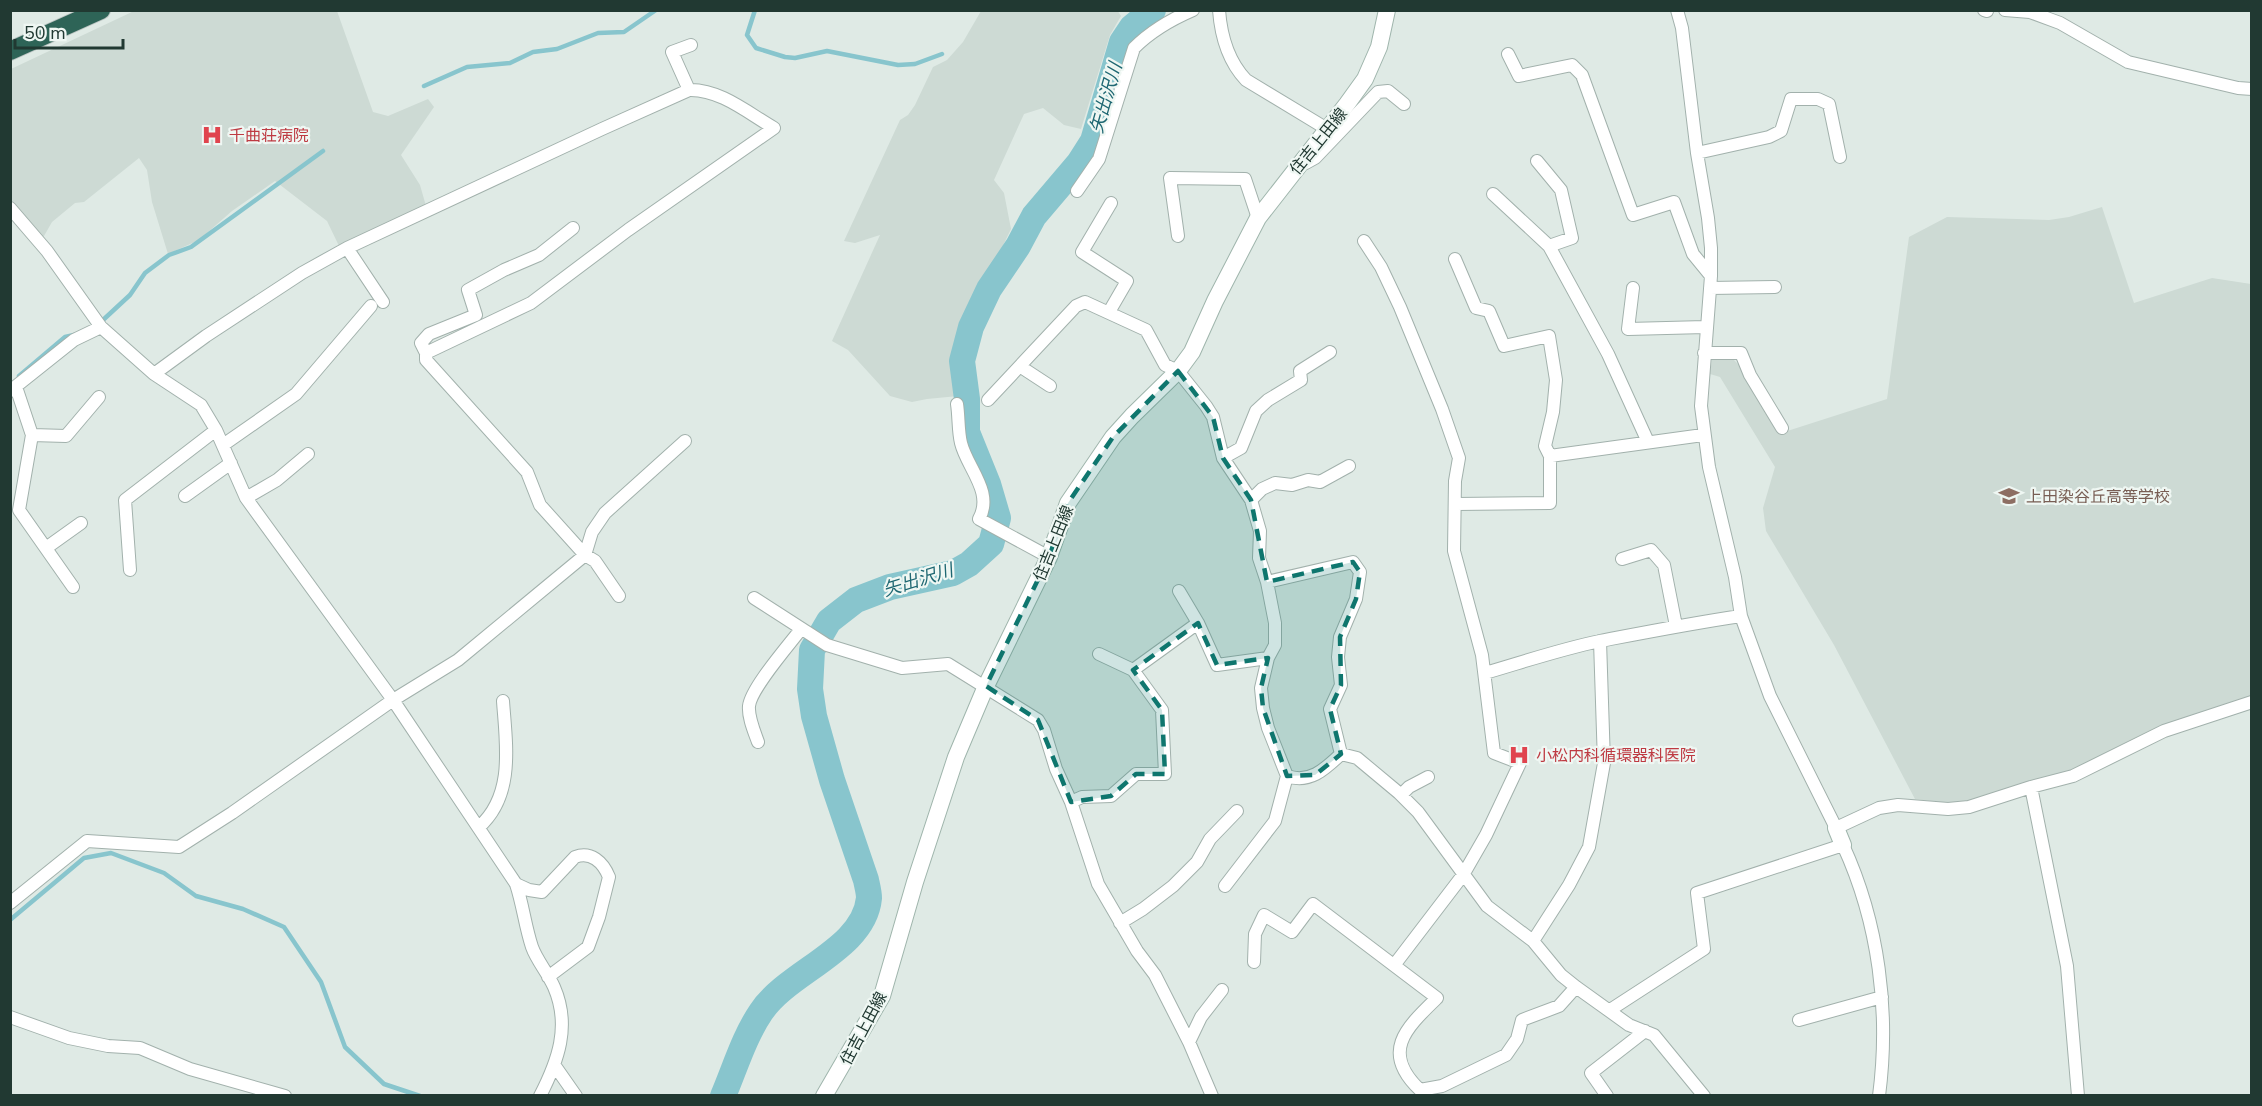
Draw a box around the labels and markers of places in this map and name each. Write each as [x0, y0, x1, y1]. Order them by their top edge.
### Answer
hospital icon: 千曲荘病院 [200, 123, 224, 147]
place label: 千曲荘病院 [229, 125, 309, 147]
school or university icon: 上田染谷丘高等学校 [1997, 484, 2021, 508]
place label: 上田染谷丘高等学校 [2026, 486, 2170, 508]
hospital icon: 小松内科循環器科医院 [1507, 743, 1531, 767]
place label: 小松内科循環器科医院 [1536, 745, 1696, 767]

